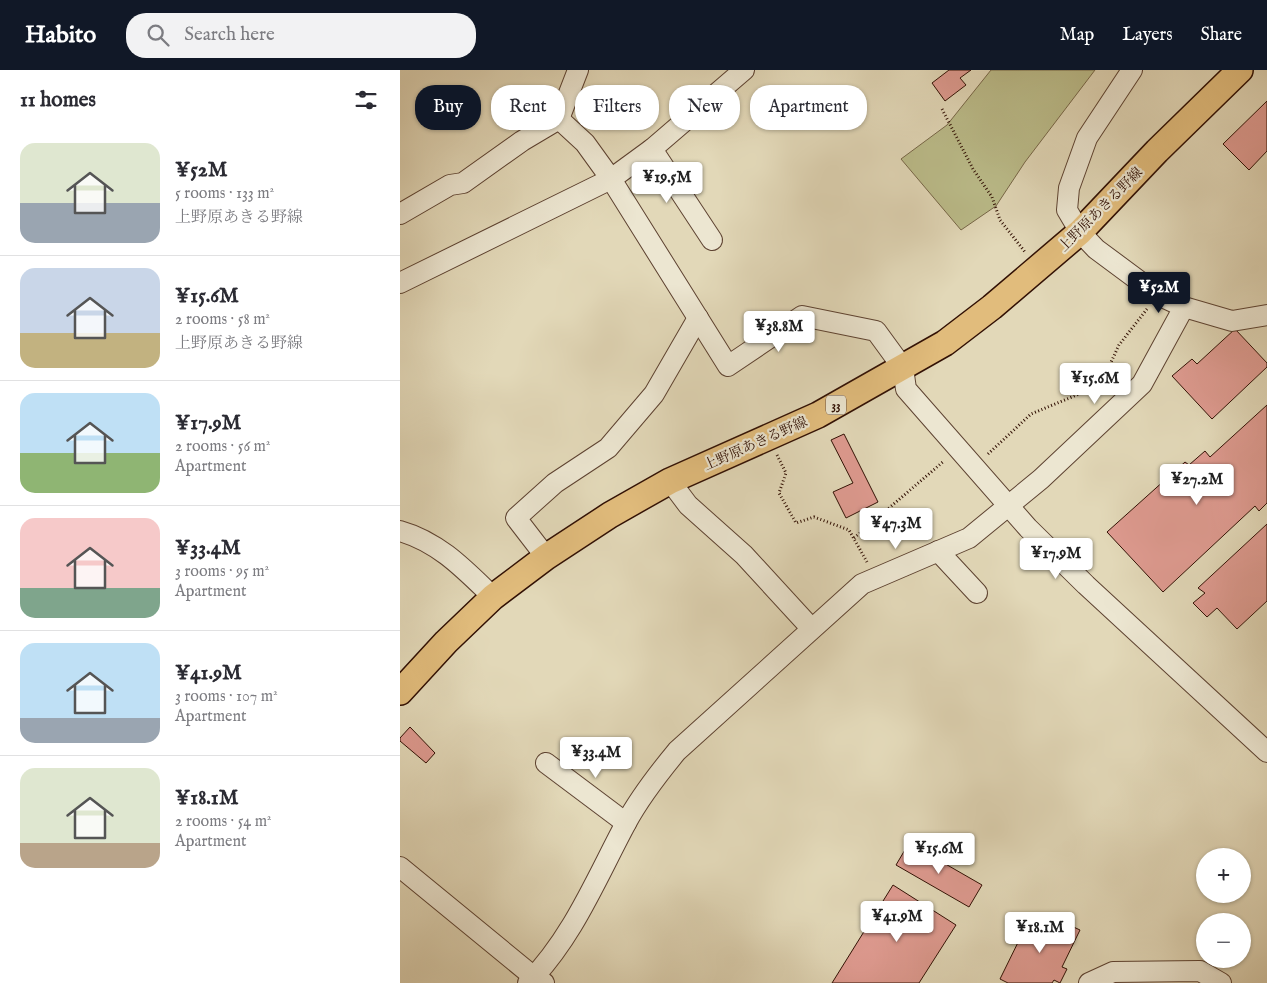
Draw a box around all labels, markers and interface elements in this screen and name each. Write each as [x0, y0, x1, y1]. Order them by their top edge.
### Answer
search box [126, 13, 476, 58]
text: Habito [25, 20, 96, 51]
icon: search [144, 21, 172, 49]
text: Search here [184, 23, 275, 47]
text: Map [1060, 24, 1094, 47]
text: Layers [1122, 24, 1173, 47]
text: Share [1201, 24, 1242, 47]
chip: Buy [415, 85, 481, 130]
chip: Rent [491, 85, 565, 130]
chip: Filters [575, 85, 659, 130]
chip: New [669, 85, 740, 130]
chip: Apartment [750, 85, 867, 130]
icon: filters [352, 86, 380, 114]
text: 11 homes [20, 87, 96, 114]
text: ¥52M [175, 157, 227, 184]
pin: ¥19.5M [626, 162, 708, 204]
icon: home [60, 163, 120, 223]
street label: 上野原あきる野線 [1055, 164, 1147, 256]
text: ¥19.5M [643, 168, 691, 188]
text: 5 rooms · 133 m² [175, 184, 274, 204]
text: 上野原あきる野線 [175, 208, 303, 228]
pin: ¥52M [1129, 272, 1189, 314]
text: ¥52M [1139, 278, 1179, 298]
text: ¥15.6M [175, 283, 239, 310]
icon: home [60, 288, 120, 348]
text: 2 rooms · 58 m² [175, 310, 270, 330]
pin: ¥38.8M [738, 310, 820, 353]
text: ¥38.8M [755, 317, 803, 337]
text: 上野原あきる野線 [175, 334, 303, 354]
pin: ¥15.6M [1054, 362, 1136, 405]
text: ¥15.6M [1071, 369, 1119, 389]
road number: 33 [826, 396, 846, 414]
text: ¥17.9M [175, 410, 241, 437]
icon: home [60, 413, 120, 473]
street label: 上野原あきる野線 [701, 413, 810, 475]
text: 2 rooms · 56 m² [175, 437, 270, 457]
text: Apartment [175, 457, 246, 477]
pin: ¥27.2M [1156, 464, 1238, 506]
text: ¥27.2M [1171, 470, 1223, 490]
pin: ¥47.3M [855, 508, 937, 550]
text: ¥47.3M [871, 514, 921, 534]
text: ¥33.4M [175, 535, 241, 562]
icon: home [60, 538, 120, 598]
pin: ¥17.9M [1015, 538, 1097, 580]
text: ¥17.9M [1031, 544, 1081, 564]
text: 3 rooms · 95 m² [175, 562, 269, 582]
text: Apartment [175, 582, 246, 602]
text: ¥41.9M [175, 660, 242, 687]
icon: home [60, 663, 120, 723]
text: 3 rooms · 107 m² [175, 687, 278, 707]
text: Apartment [175, 707, 246, 727]
pin: ¥33.4M [555, 736, 637, 779]
text: ¥33.4M [571, 743, 621, 763]
text: ¥18.1M [175, 785, 238, 812]
icon: home [60, 788, 120, 848]
text: 2 rooms · 54 m² [175, 812, 272, 832]
text: Apartment [175, 832, 246, 852]
pin: ¥15.6M [898, 832, 980, 875]
text: ¥15.6M [915, 839, 963, 859]
map controls [1196, 848, 1251, 968]
button: + [1196, 848, 1251, 903]
pin: ¥41.9M [856, 900, 938, 943]
text: ¥41.9M [872, 907, 922, 927]
pin: ¥18.1M [999, 912, 1081, 954]
button: − [1196, 913, 1251, 968]
text: ¥18.1M [1016, 918, 1064, 938]

